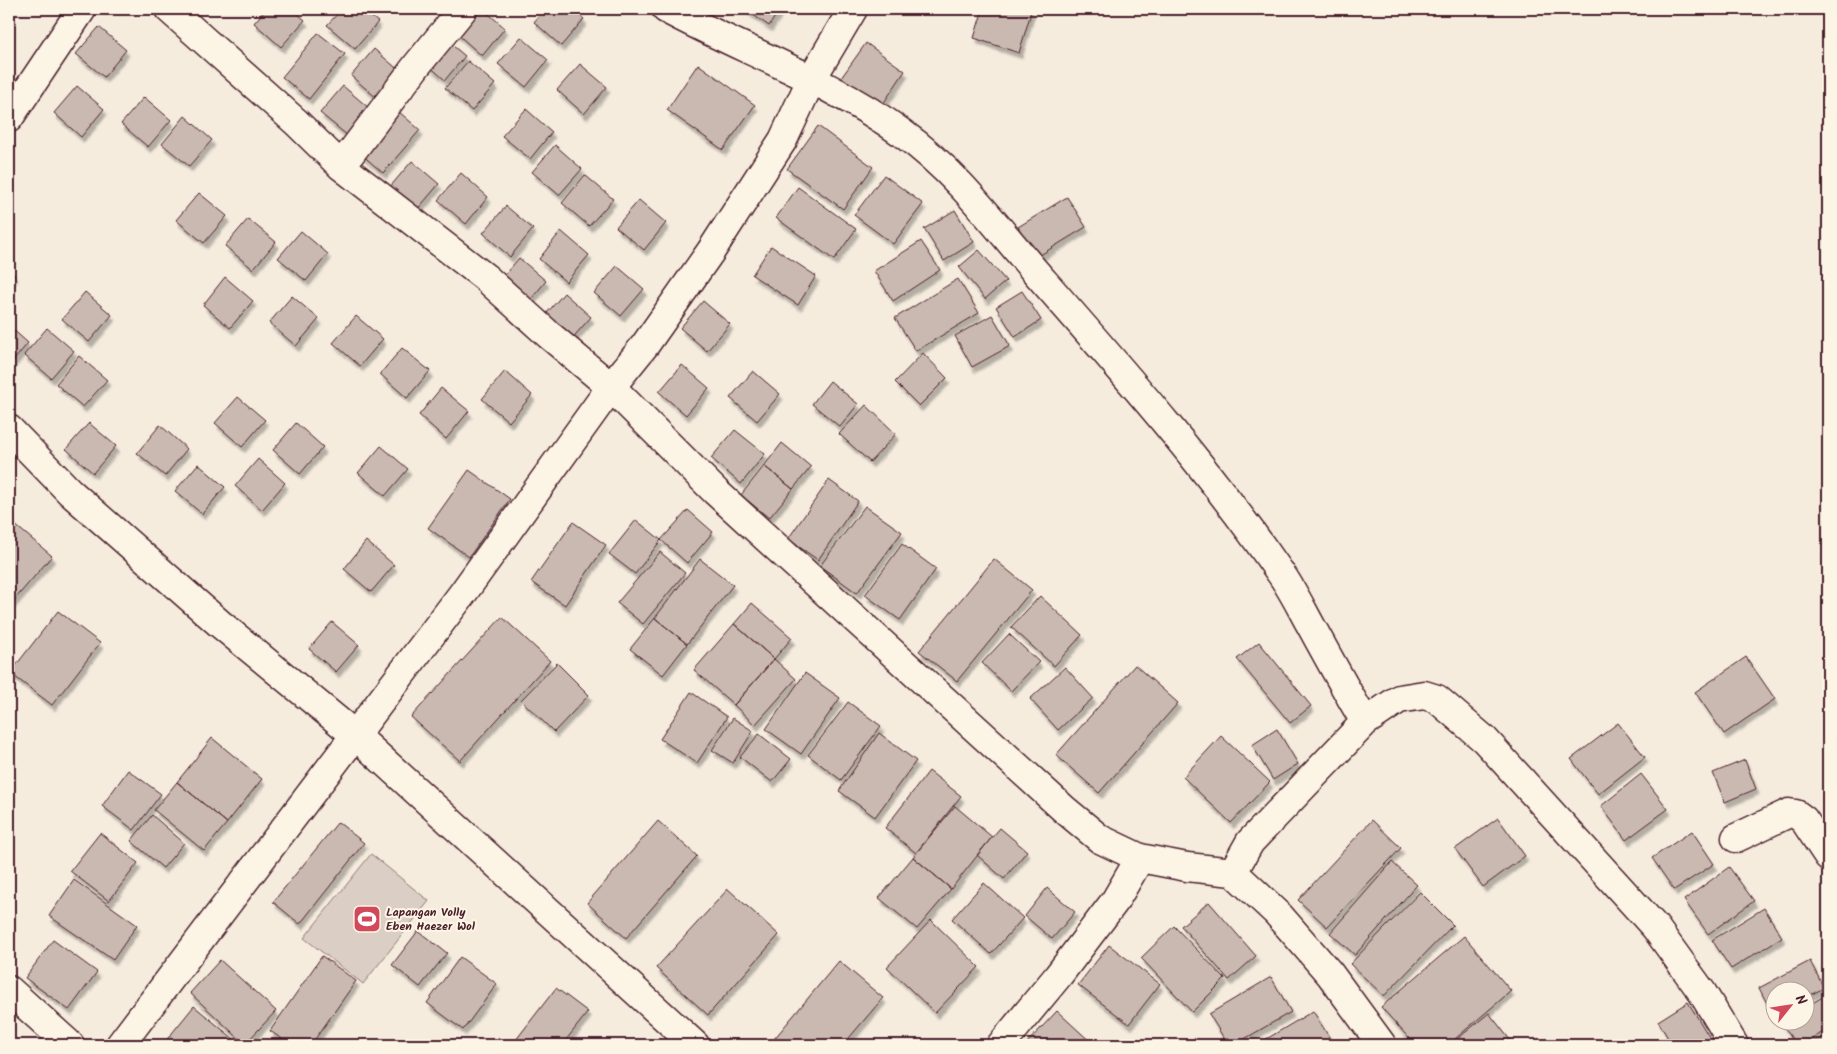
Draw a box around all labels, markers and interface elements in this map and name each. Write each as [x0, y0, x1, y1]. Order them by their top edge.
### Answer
place label: Lapangan Volly Eben Haezer Wol [386, 903, 476, 936]
sports icon: Lapangan Volly Eben Haezer Wol [352, 904, 382, 934]
north arrow [1764, 982, 1814, 1032]
text: N [1789, 991, 1812, 1009]

